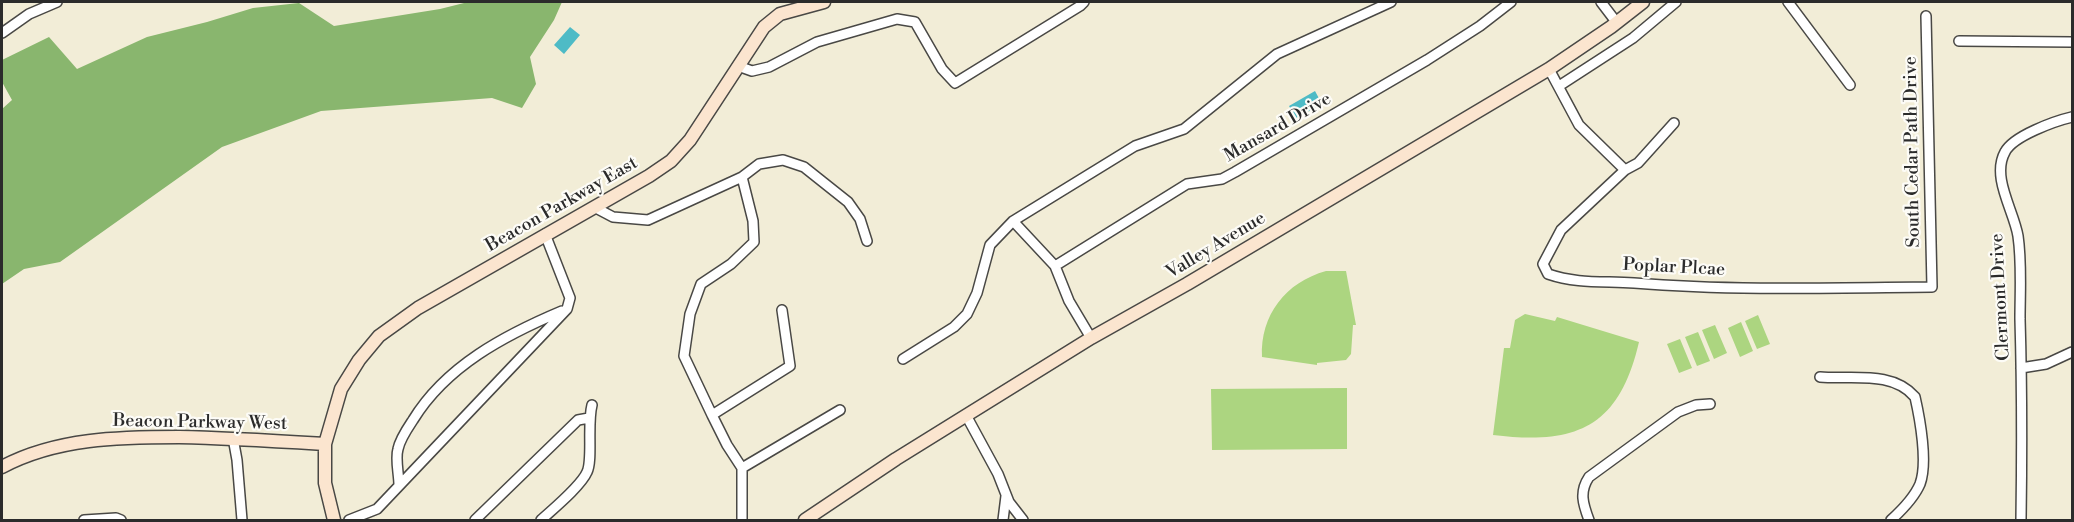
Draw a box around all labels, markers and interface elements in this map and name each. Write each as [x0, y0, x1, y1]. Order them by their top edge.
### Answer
street label: South Cedar Path Drive [1901, 56, 1925, 248]
street label: Mansard Drive [1221, 89, 1335, 167]
street label: Beacon Parkway East [482, 153, 642, 257]
street label: Valley Avenue [1162, 208, 1270, 284]
street label: Clermont Drive [1987, 233, 2015, 361]
street label: Poplar Plcae [1622, 255, 1726, 281]
street label: Beacon Parkway West [113, 411, 287, 435]

